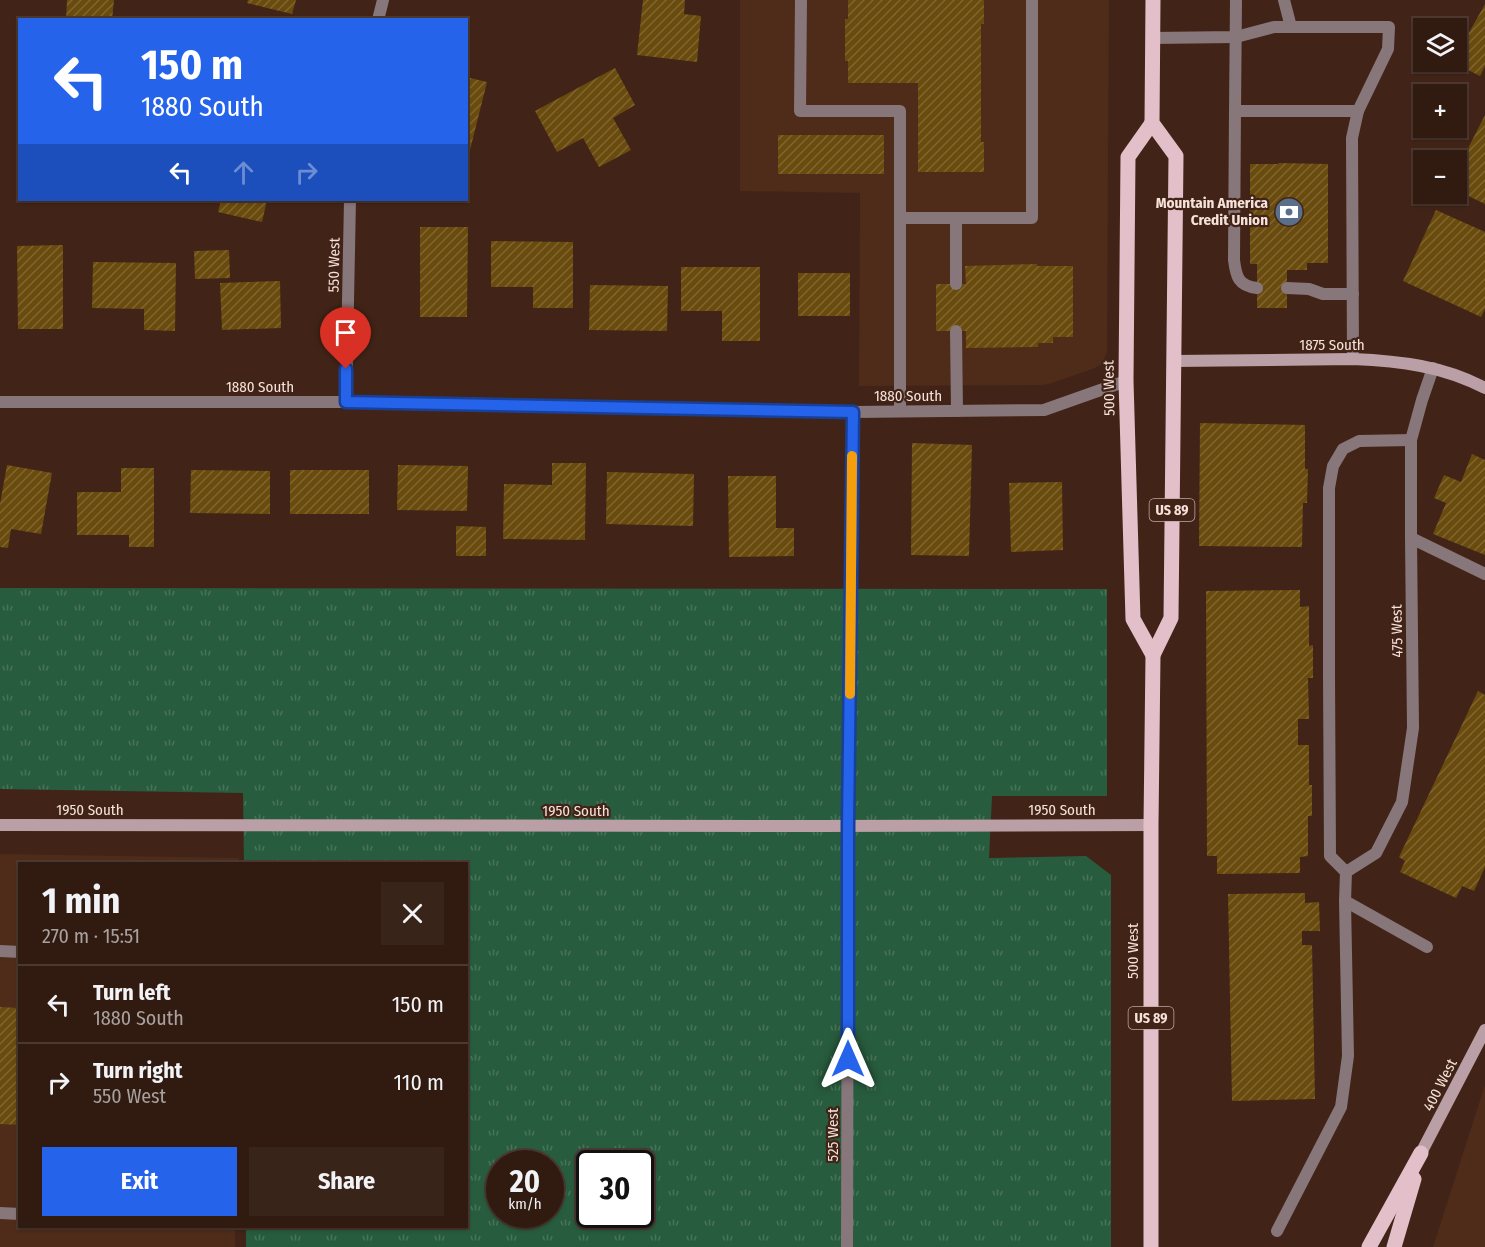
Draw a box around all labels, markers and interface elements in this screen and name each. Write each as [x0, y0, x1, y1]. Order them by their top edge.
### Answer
map controls [1413, 18, 1467, 204]
button: layers [1413, 18, 1467, 72]
text: 150 m [141, 40, 243, 90]
icon: left [42, 42, 120, 120]
button: + [1413, 84, 1467, 138]
text: 1880 South [141, 91, 264, 123]
button: − [1413, 150, 1467, 204]
icon: left [164, 156, 197, 189]
icon: ahead [227, 156, 260, 189]
icon: right [290, 156, 323, 189]
place label: Mountain America Credit Union [1156, 194, 1269, 229]
bank icon: Mountain America Credit Union [1273, 196, 1305, 228]
street label: 550 West [325, 237, 343, 293]
pin [320, 307, 371, 369]
icon: arrive [329, 316, 362, 349]
street label: 1875 South [1299, 336, 1365, 354]
street label: 500 West [1100, 360, 1118, 416]
street label: 1880 South [226, 378, 294, 396]
street label: 1880 South [874, 387, 942, 405]
road number: US 89 [1150, 499, 1194, 521]
street label: 475 West [1388, 604, 1406, 658]
street label: 1950 South [56, 801, 124, 819]
street label: 1950 South [1028, 801, 1096, 819]
street label: 1950 South [542, 802, 610, 820]
text: 1 min [42, 879, 120, 923]
button: close [381, 882, 444, 945]
street label: 500 West [1124, 923, 1142, 979]
text: 270 m · 15:51 [42, 924, 140, 948]
text: Turn left [93, 979, 171, 1006]
icon: left [42, 988, 75, 1021]
text: 150 m [392, 991, 444, 1018]
text: 1880 South [93, 1006, 184, 1030]
road number: US 89 [1128, 1007, 1174, 1029]
position arrow [816, 1027, 880, 1091]
street label: 400 West [1419, 1056, 1461, 1114]
text: Turn right [93, 1057, 182, 1084]
icon: right [42, 1066, 75, 1099]
text: 110 m [394, 1069, 444, 1096]
text: 550 West [93, 1084, 166, 1108]
street label: 525 West [824, 1108, 842, 1162]
button: Exit [42, 1147, 237, 1216]
button: Share [249, 1147, 444, 1216]
speed limit sign: 30 [576, 1150, 654, 1228]
text: 20 [510, 1164, 540, 1200]
text: km/h [508, 1195, 542, 1213]

